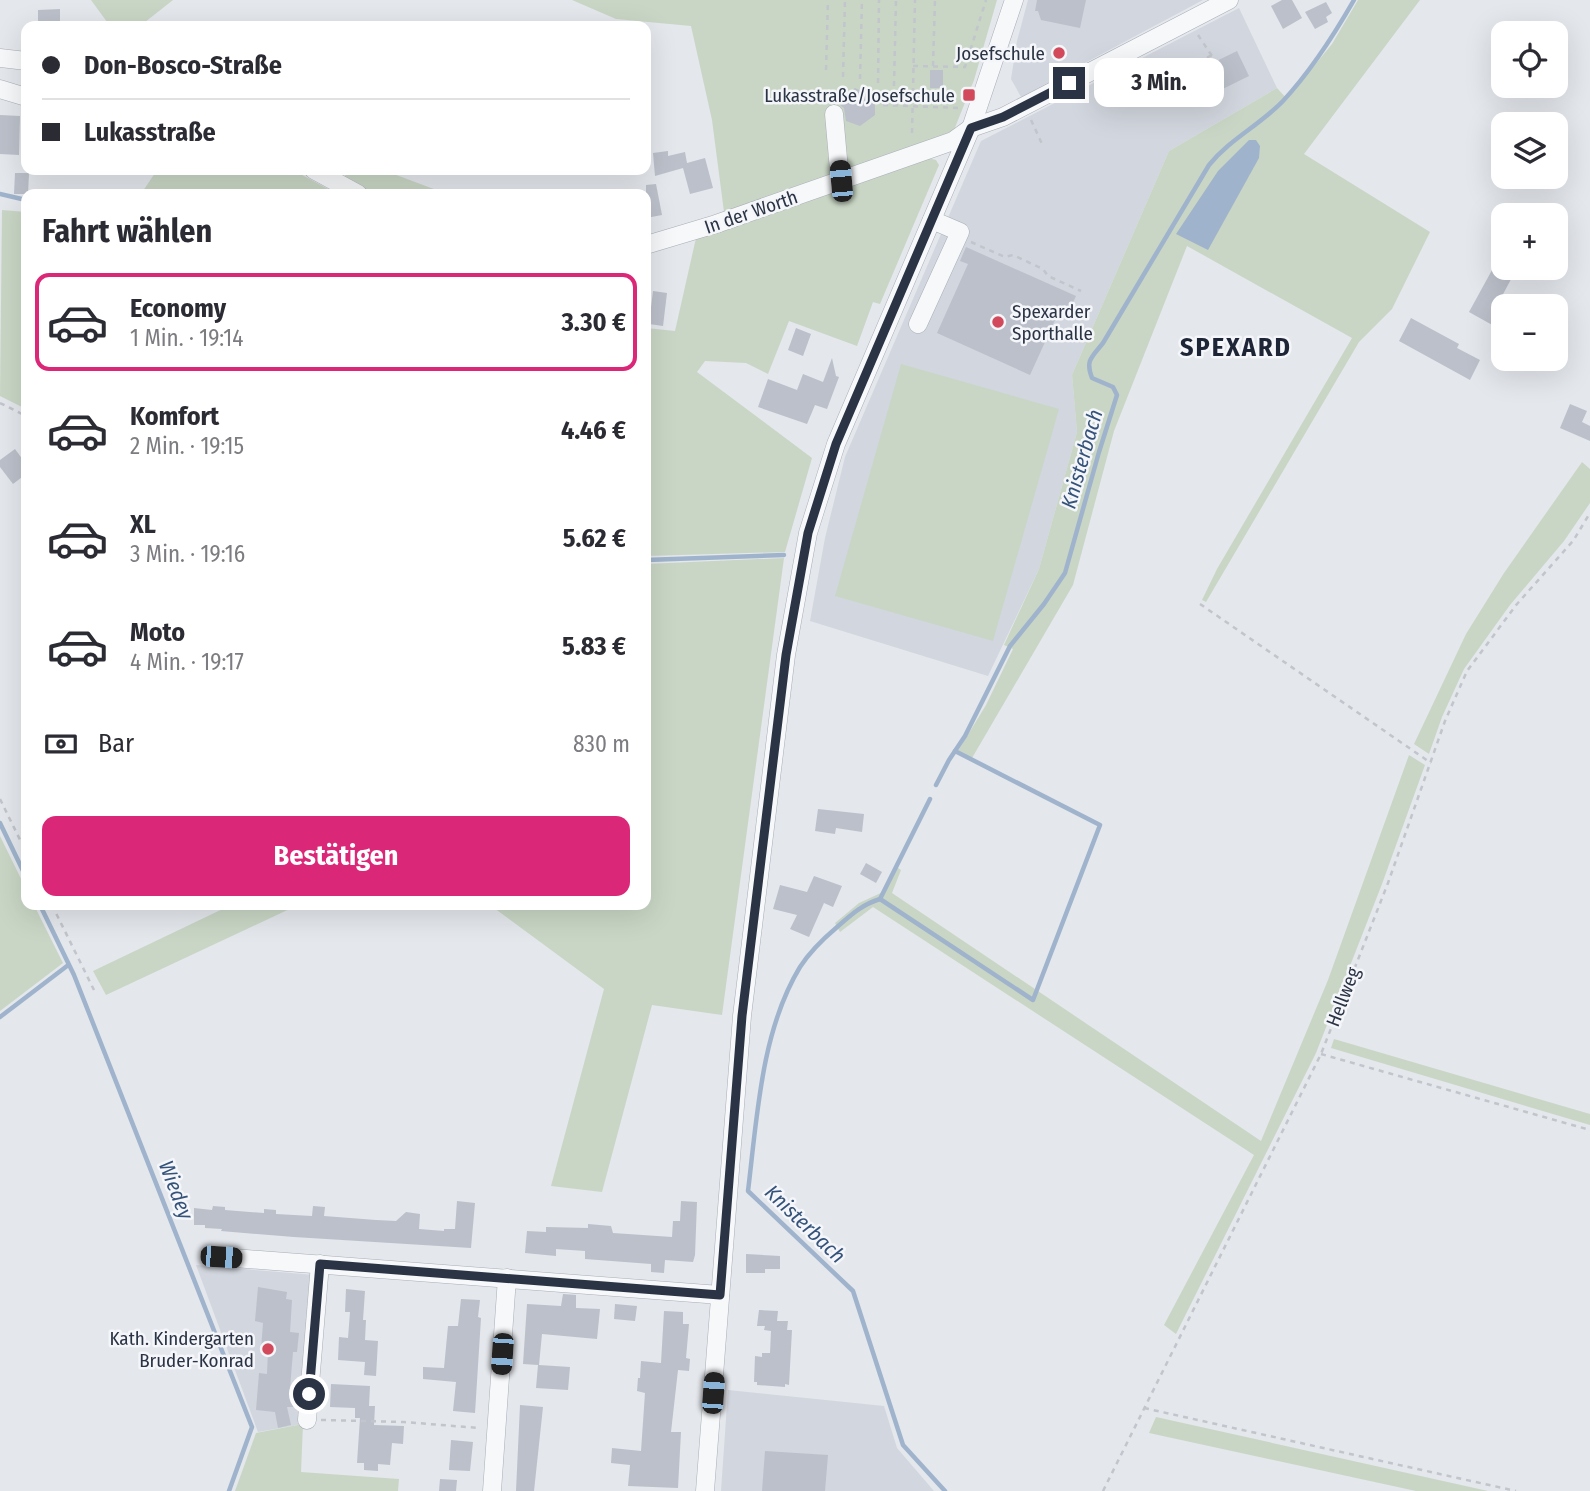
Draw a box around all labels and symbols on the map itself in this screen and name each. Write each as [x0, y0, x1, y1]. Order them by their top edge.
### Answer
place label: Josefschule [956, 42, 1045, 65]
marker: Josefschule [1051, 45, 1067, 61]
callout: 3 Min. [1094, 58, 1223, 108]
route end [1053, 67, 1085, 99]
place label: Lukasstraße/Josefschule [764, 84, 955, 107]
marker: Lukasstraße/Josefschule [961, 87, 977, 103]
car [829, 159, 854, 203]
street label: In der Worth [701, 185, 801, 239]
place label: Spexarder Sporthalle [1012, 300, 1093, 345]
marker: Spexarder Sporthalle [990, 314, 1006, 330]
district label: SPEXARD [1180, 332, 1292, 363]
water label: Knisterbach [1055, 406, 1109, 512]
street label: Hellweg [1321, 964, 1365, 1030]
water label: Wiedey [153, 1157, 199, 1224]
water label: Knisterbach [759, 1179, 851, 1269]
car [200, 1245, 243, 1269]
place label: Kath. Kindergarten Bruder-Konrad [109, 1327, 254, 1372]
car [491, 1332, 514, 1376]
marker: Kath. Kindergarten Bruder-Konrad [260, 1341, 276, 1357]
car [702, 1371, 725, 1415]
route start [293, 1378, 325, 1410]

